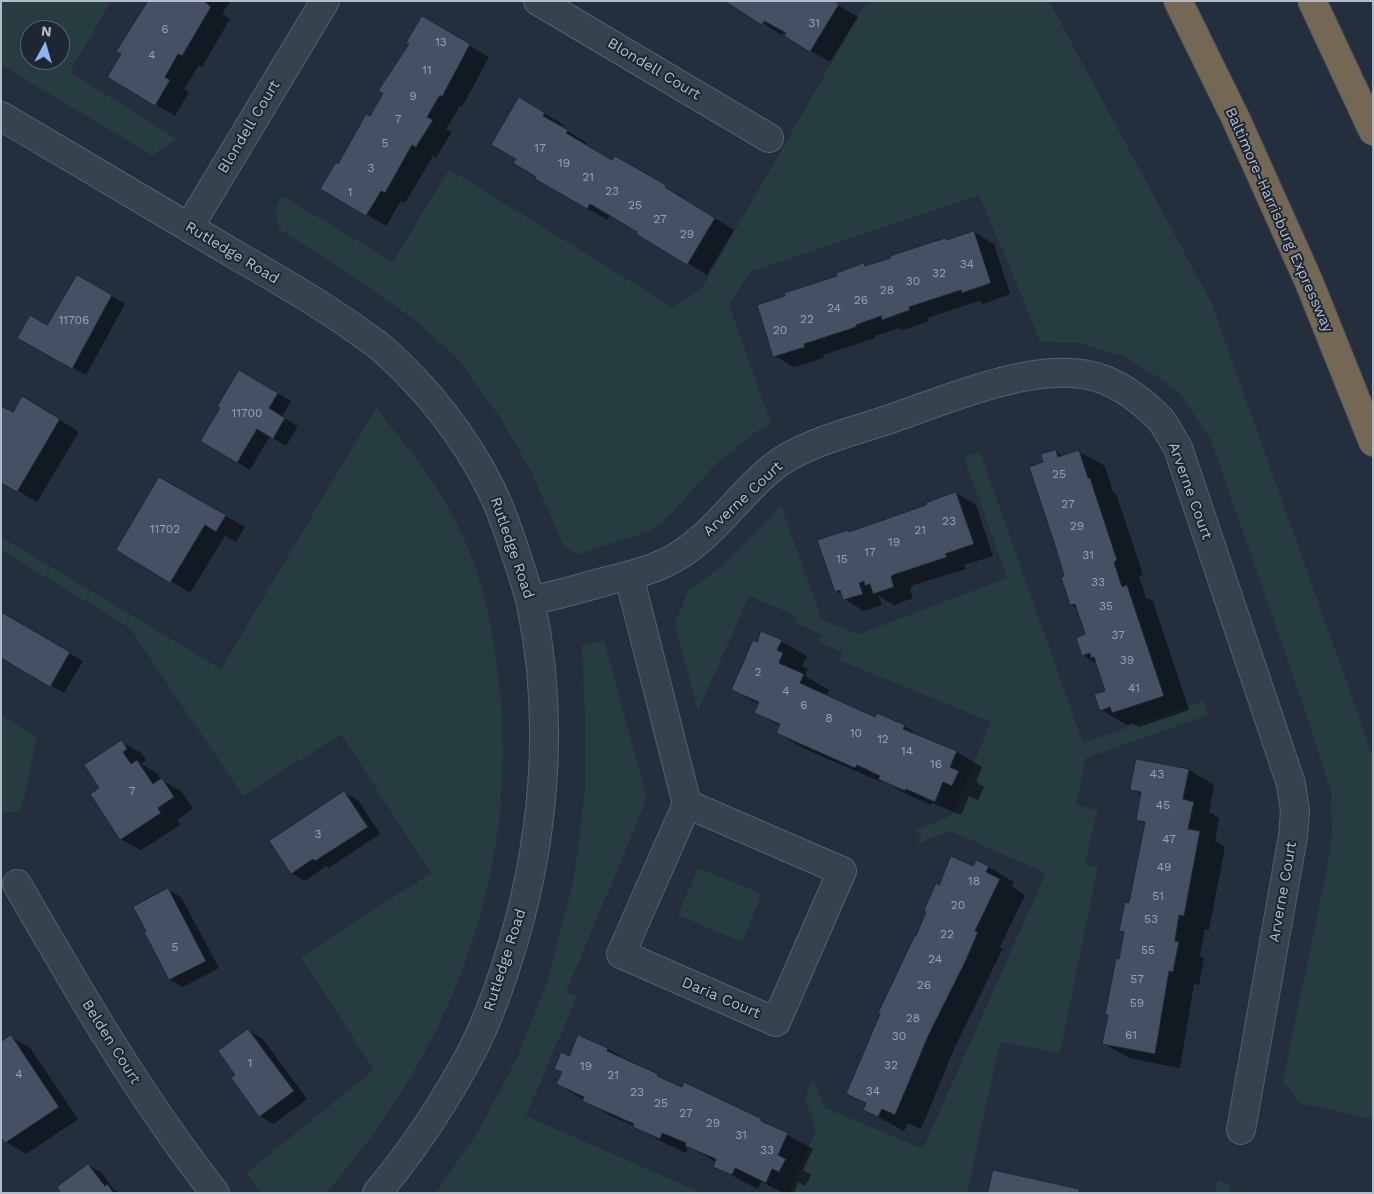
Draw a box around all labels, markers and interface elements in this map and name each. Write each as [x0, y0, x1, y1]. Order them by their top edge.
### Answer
house number: 31 [808, 16, 820, 30]
north arrow [20, 20, 70, 70]
house number: 6 [161, 22, 169, 36]
text: N [40, 23, 52, 40]
street label: Blondell Court [604, 34, 704, 104]
house number: 13 [435, 35, 447, 49]
house number: 4 [148, 48, 156, 62]
house number: 11 [422, 63, 432, 77]
street label: Blondell Court [214, 77, 284, 177]
house number: 9 [409, 89, 417, 103]
street label: Baltimore-Harrisburg Expressway [1221, 105, 1337, 335]
house number: 7 [395, 112, 401, 126]
house number: 5 [382, 136, 388, 150]
house number: 17 [534, 141, 546, 155]
house number: 19 [558, 156, 570, 170]
house number: 3 [368, 161, 374, 175]
house number: 21 [582, 170, 594, 184]
house number: 23 [605, 184, 619, 198]
house number: 1 [348, 185, 352, 199]
house number: 25 [628, 198, 642, 212]
house number: 27 [653, 212, 667, 226]
street label: Rutledge Road [182, 218, 282, 288]
house number: 29 [680, 227, 694, 241]
house number: 34 [960, 257, 974, 271]
house number: 32 [932, 266, 946, 280]
house number: 30 [906, 274, 920, 288]
house number: 28 [880, 283, 894, 297]
house number: 26 [854, 293, 868, 307]
house number: 24 [827, 301, 841, 315]
house number: 22 [800, 312, 814, 326]
house number: 11706 [59, 313, 89, 327]
house number: 20 [773, 323, 787, 337]
house number: 11700 [232, 406, 262, 420]
street label: Arverne Court [1164, 440, 1216, 542]
street label: Arverne Court [700, 458, 786, 540]
house number: 25 [1052, 467, 1066, 481]
street label: Rutledge Road [486, 495, 538, 601]
house number: 27 [1061, 497, 1075, 511]
house number: 23 [942, 514, 956, 528]
house number: 29 [1070, 519, 1084, 533]
house number: 11702 [150, 522, 180, 536]
house number: 21 [914, 523, 926, 537]
house number: 19 [888, 535, 900, 549]
house number: 17 [864, 545, 876, 559]
house number: 31 [1082, 548, 1094, 562]
house number: 15 [836, 552, 848, 566]
house number: 33 [1091, 575, 1105, 589]
house number: 35 [1099, 599, 1113, 613]
house number: 37 [1111, 628, 1125, 642]
house number: 39 [1120, 653, 1134, 667]
house number: 2 [755, 665, 761, 679]
house number: 41 [1128, 681, 1140, 695]
house number: 4 [782, 684, 790, 698]
house number: 6 [800, 698, 808, 712]
house number: 8 [825, 711, 833, 725]
house number: 10 [850, 726, 862, 740]
house number: 12 [877, 732, 889, 746]
house number: 14 [901, 744, 913, 758]
house number: 16 [930, 757, 942, 771]
house number: 43 [1150, 767, 1164, 781]
house number: 7 [129, 784, 135, 798]
house number: 45 [1156, 798, 1170, 812]
house number: 3 [315, 827, 321, 841]
house number: 47 [1162, 832, 1176, 846]
street label: Arverne Court [1265, 840, 1301, 944]
house number: 49 [1157, 860, 1171, 874]
house number: 18 [968, 874, 980, 888]
house number: 51 [1152, 889, 1164, 903]
house number: 20 [951, 898, 965, 912]
street label: Rutledge Road [480, 907, 530, 1013]
house number: 53 [1144, 912, 1158, 926]
house number: 22 [940, 927, 954, 941]
house number: 5 [172, 940, 178, 954]
house number: 55 [1141, 943, 1155, 957]
house number: 24 [928, 952, 942, 966]
house number: 57 [1130, 972, 1144, 986]
street label: Daria Court [679, 973, 763, 1023]
house number: 26 [917, 978, 931, 992]
house number: 59 [1130, 996, 1144, 1010]
street label: Belden Court [78, 997, 144, 1087]
house number: 28 [906, 1011, 920, 1025]
house number: 61 [1125, 1028, 1137, 1042]
house number: 30 [892, 1029, 906, 1043]
house number: 1 [248, 1056, 252, 1070]
house number: 32 [884, 1058, 898, 1072]
house number: 19 [580, 1059, 592, 1073]
house number: 4 [15, 1067, 23, 1081]
house number: 21 [607, 1068, 619, 1082]
house number: 34 [866, 1084, 880, 1098]
house number: 23 [630, 1085, 644, 1099]
house number: 25 [654, 1096, 668, 1110]
house number: 27 [679, 1106, 693, 1120]
house number: 29 [706, 1116, 720, 1130]
house number: 31 [735, 1128, 747, 1142]
house number: 33 [760, 1143, 774, 1157]

